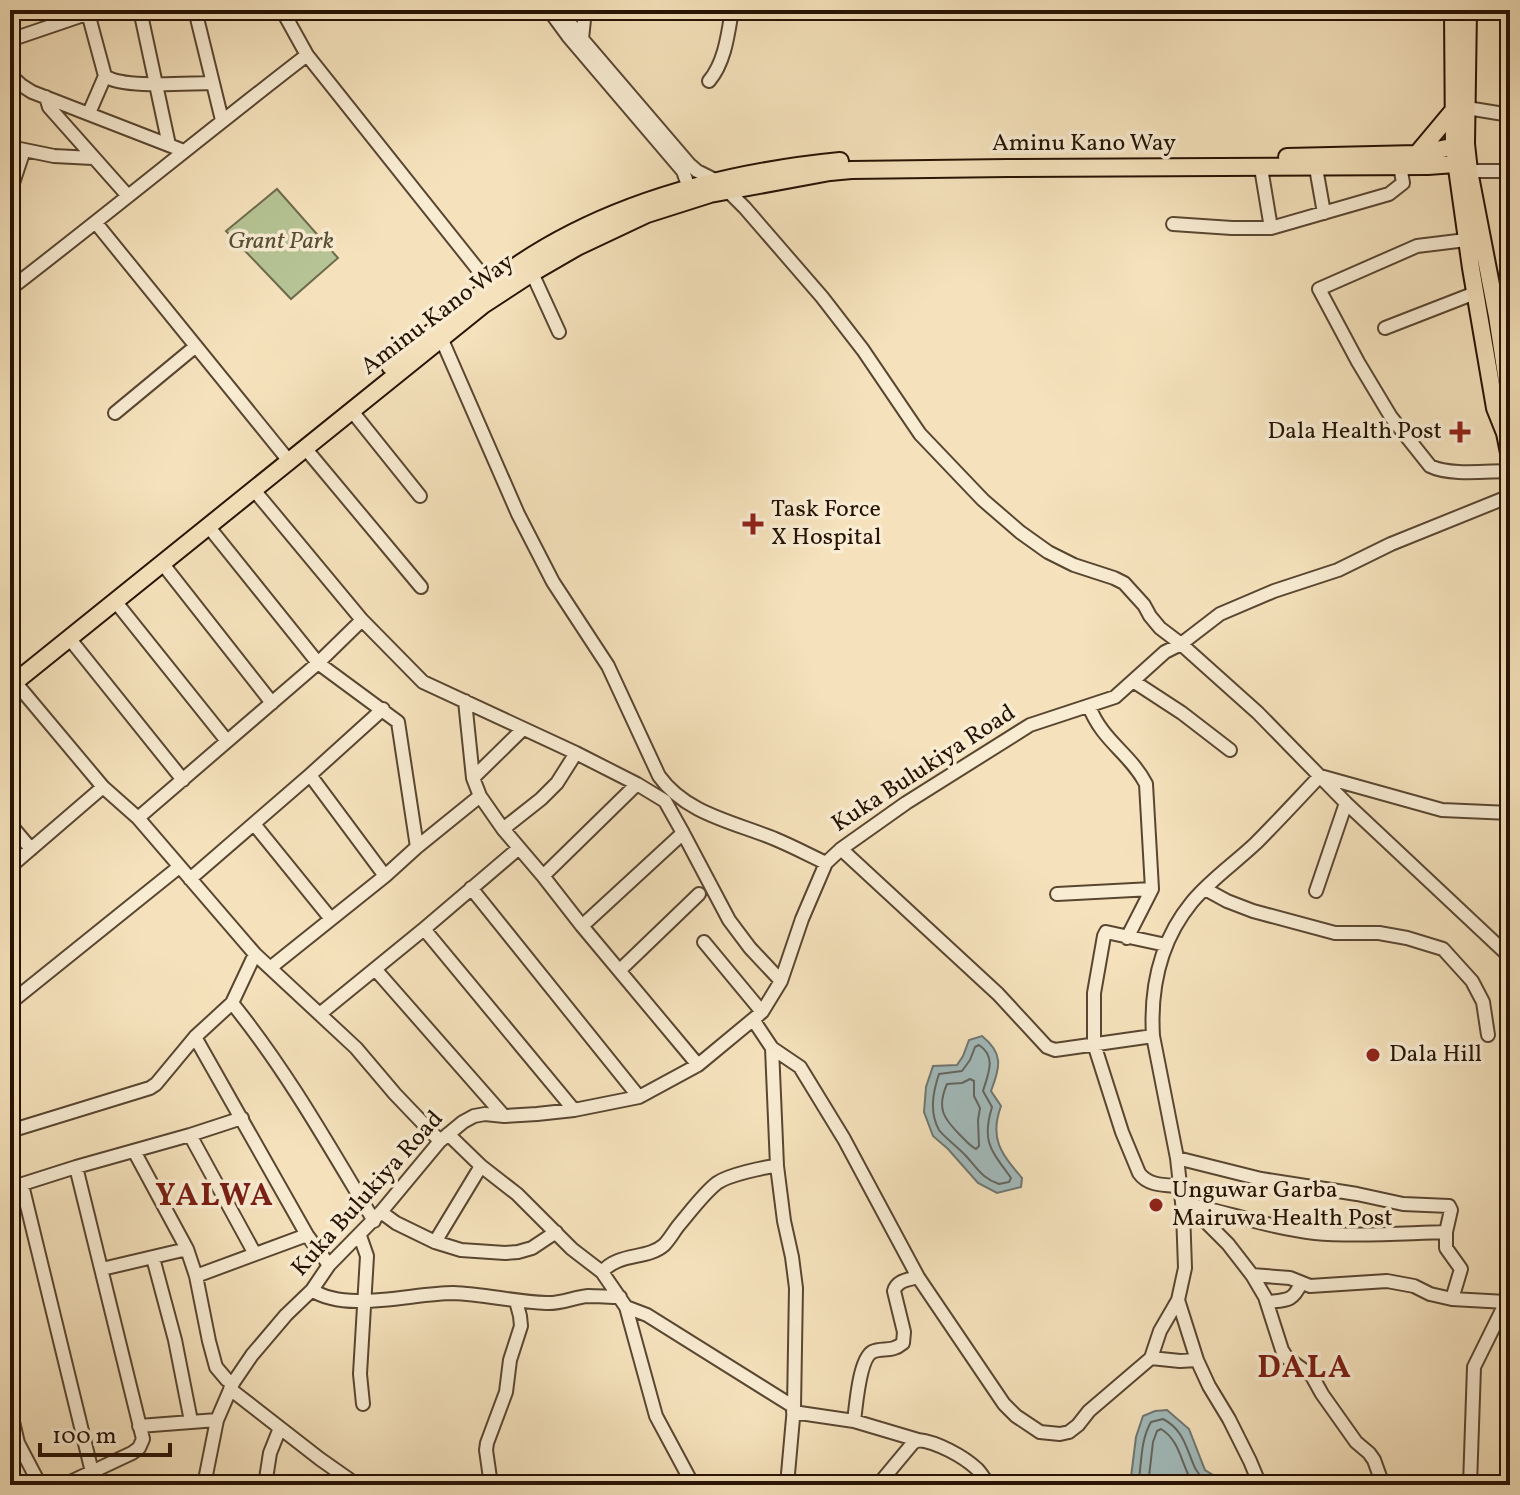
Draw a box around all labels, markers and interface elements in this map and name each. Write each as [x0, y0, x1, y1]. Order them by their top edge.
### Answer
street label: Aminu Kano Way [992, 127, 1176, 161]
park label: Grant Park [228, 225, 334, 259]
street label: Aminu Kano Way [354, 246, 522, 384]
place label: Dala Health Post [1268, 415, 1442, 449]
marker: Dala Health Post [1449, 421, 1471, 443]
place label: Task Force X Hospital [771, 493, 881, 555]
marker: Task Force X Hospital [742, 513, 764, 535]
street label: Kuka Bulukiya Road [825, 697, 1023, 841]
place label: Dala Hill [1389, 1038, 1482, 1072]
marker: Dala Hill [1364, 1046, 1382, 1064]
street label: Kuka Bulukiya Road [284, 1103, 452, 1285]
place label: Unguwar Garba Mairuwa Health Post [1172, 1174, 1393, 1236]
district label: YALWA [155, 1175, 275, 1219]
marker: Unguwar Garba Mairuwa Health Post [1147, 1196, 1165, 1214]
district label: DALA [1257, 1347, 1353, 1391]
scale bar [40, 1407, 170, 1457]
text: 100 m [52, 1420, 117, 1454]

